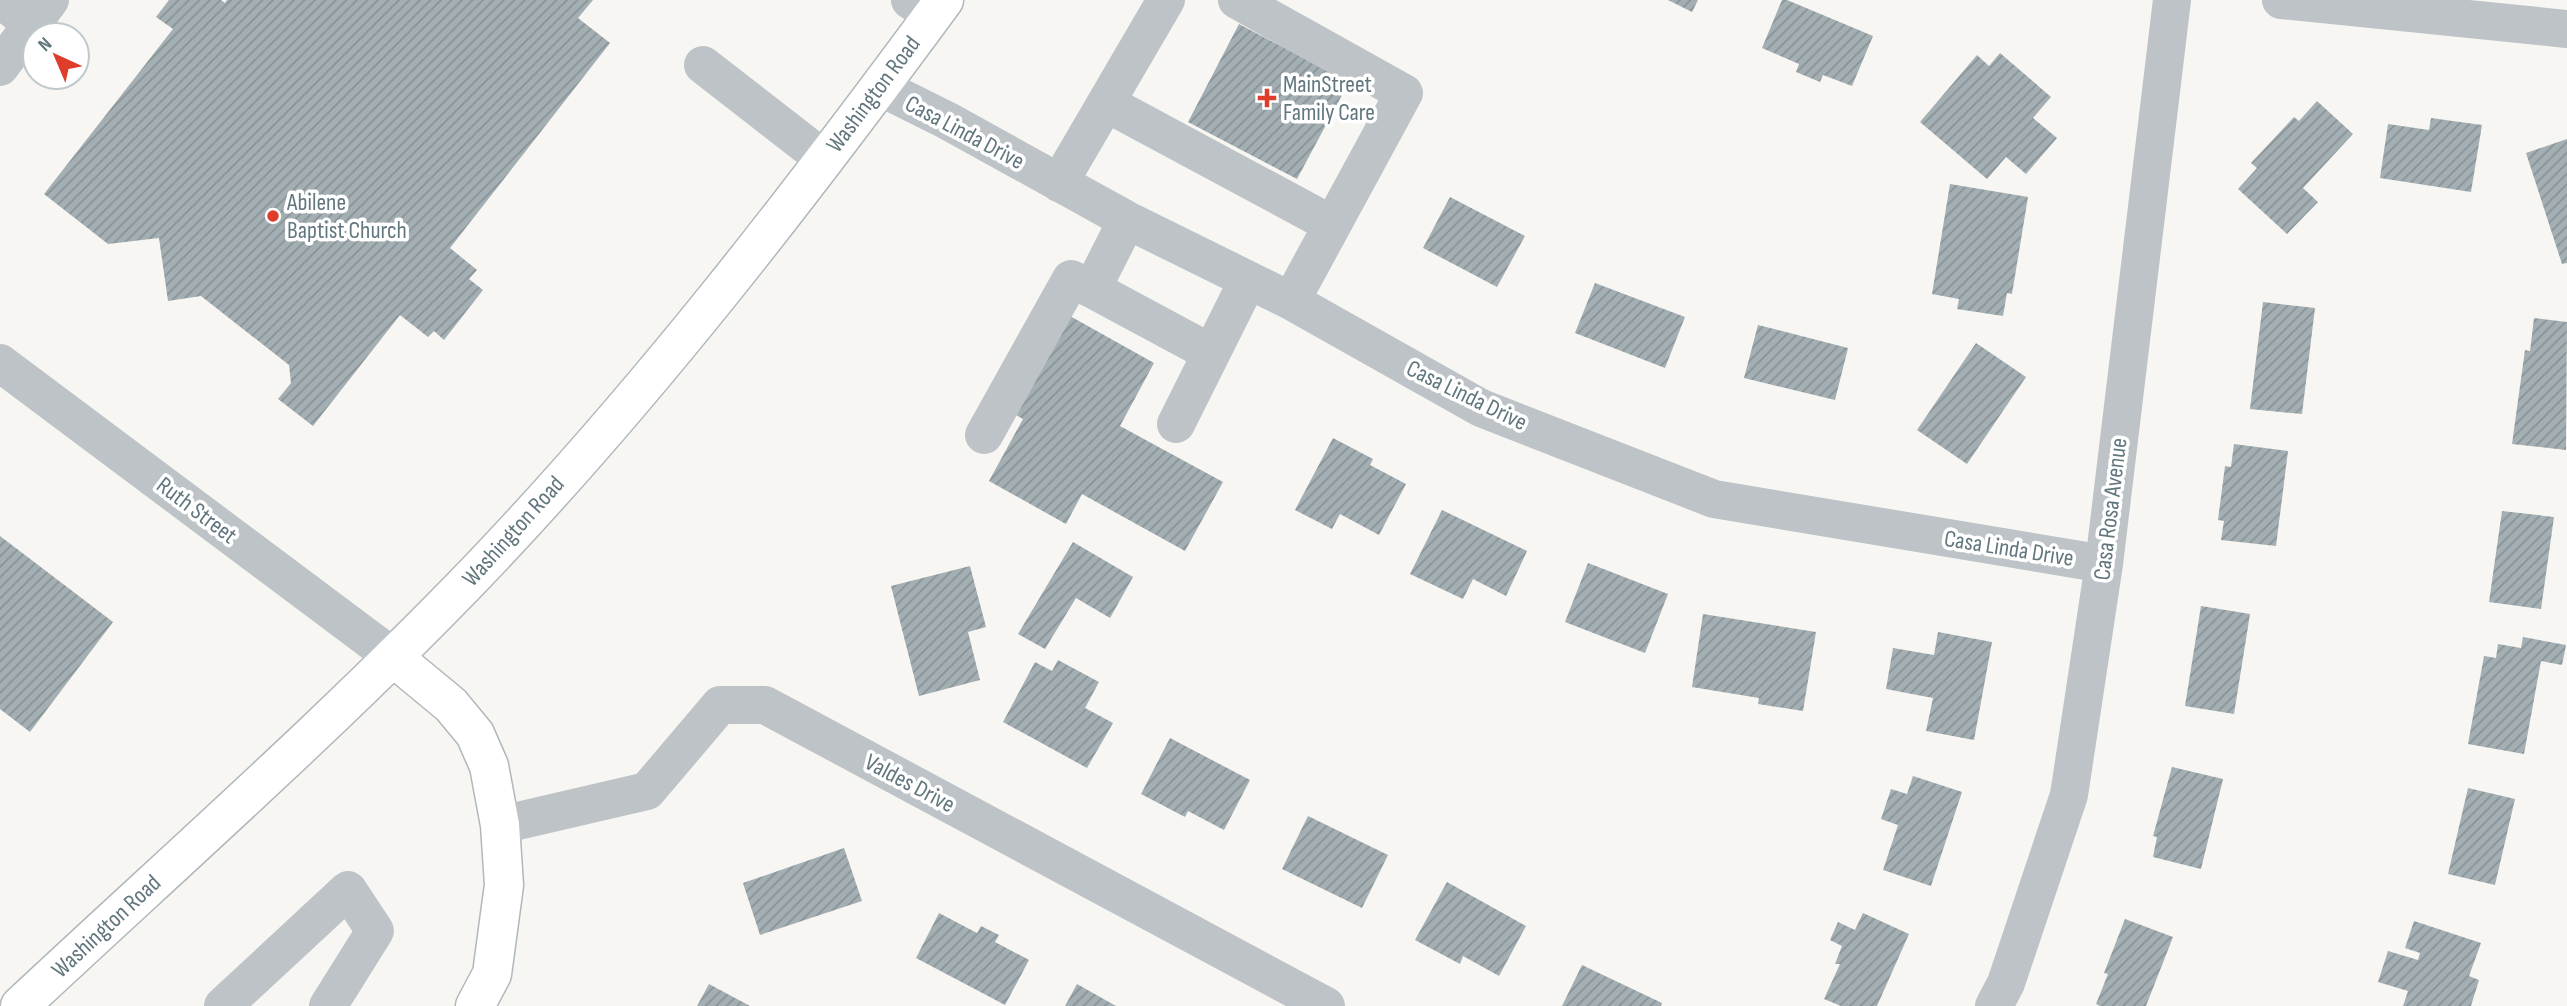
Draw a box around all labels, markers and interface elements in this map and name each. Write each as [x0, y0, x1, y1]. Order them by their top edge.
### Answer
north arrow [21, 21, 91, 91]
street label: Washington Road [820, 30, 927, 158]
text: N [34, 33, 57, 57]
place label: MainStreet Family Care [1283, 70, 1375, 127]
marker: MainStreet Family Care [1257, 88, 1277, 108]
street label: Casa Linda Drive [900, 89, 1029, 176]
place label: Abilene Baptist Church [286, 188, 407, 245]
marker: Abilene Baptist Church [265, 208, 281, 224]
street label: Casa Linda Drive [1402, 354, 1532, 437]
street label: Casa Rosa Avenue [2087, 436, 2134, 582]
street label: Washington Road [456, 470, 570, 592]
street label: Ruth Street [151, 471, 243, 550]
street label: Casa Linda Drive [1942, 524, 2076, 573]
street label: Valdes Drive [860, 748, 960, 819]
street label: Washington Road [46, 869, 167, 984]

